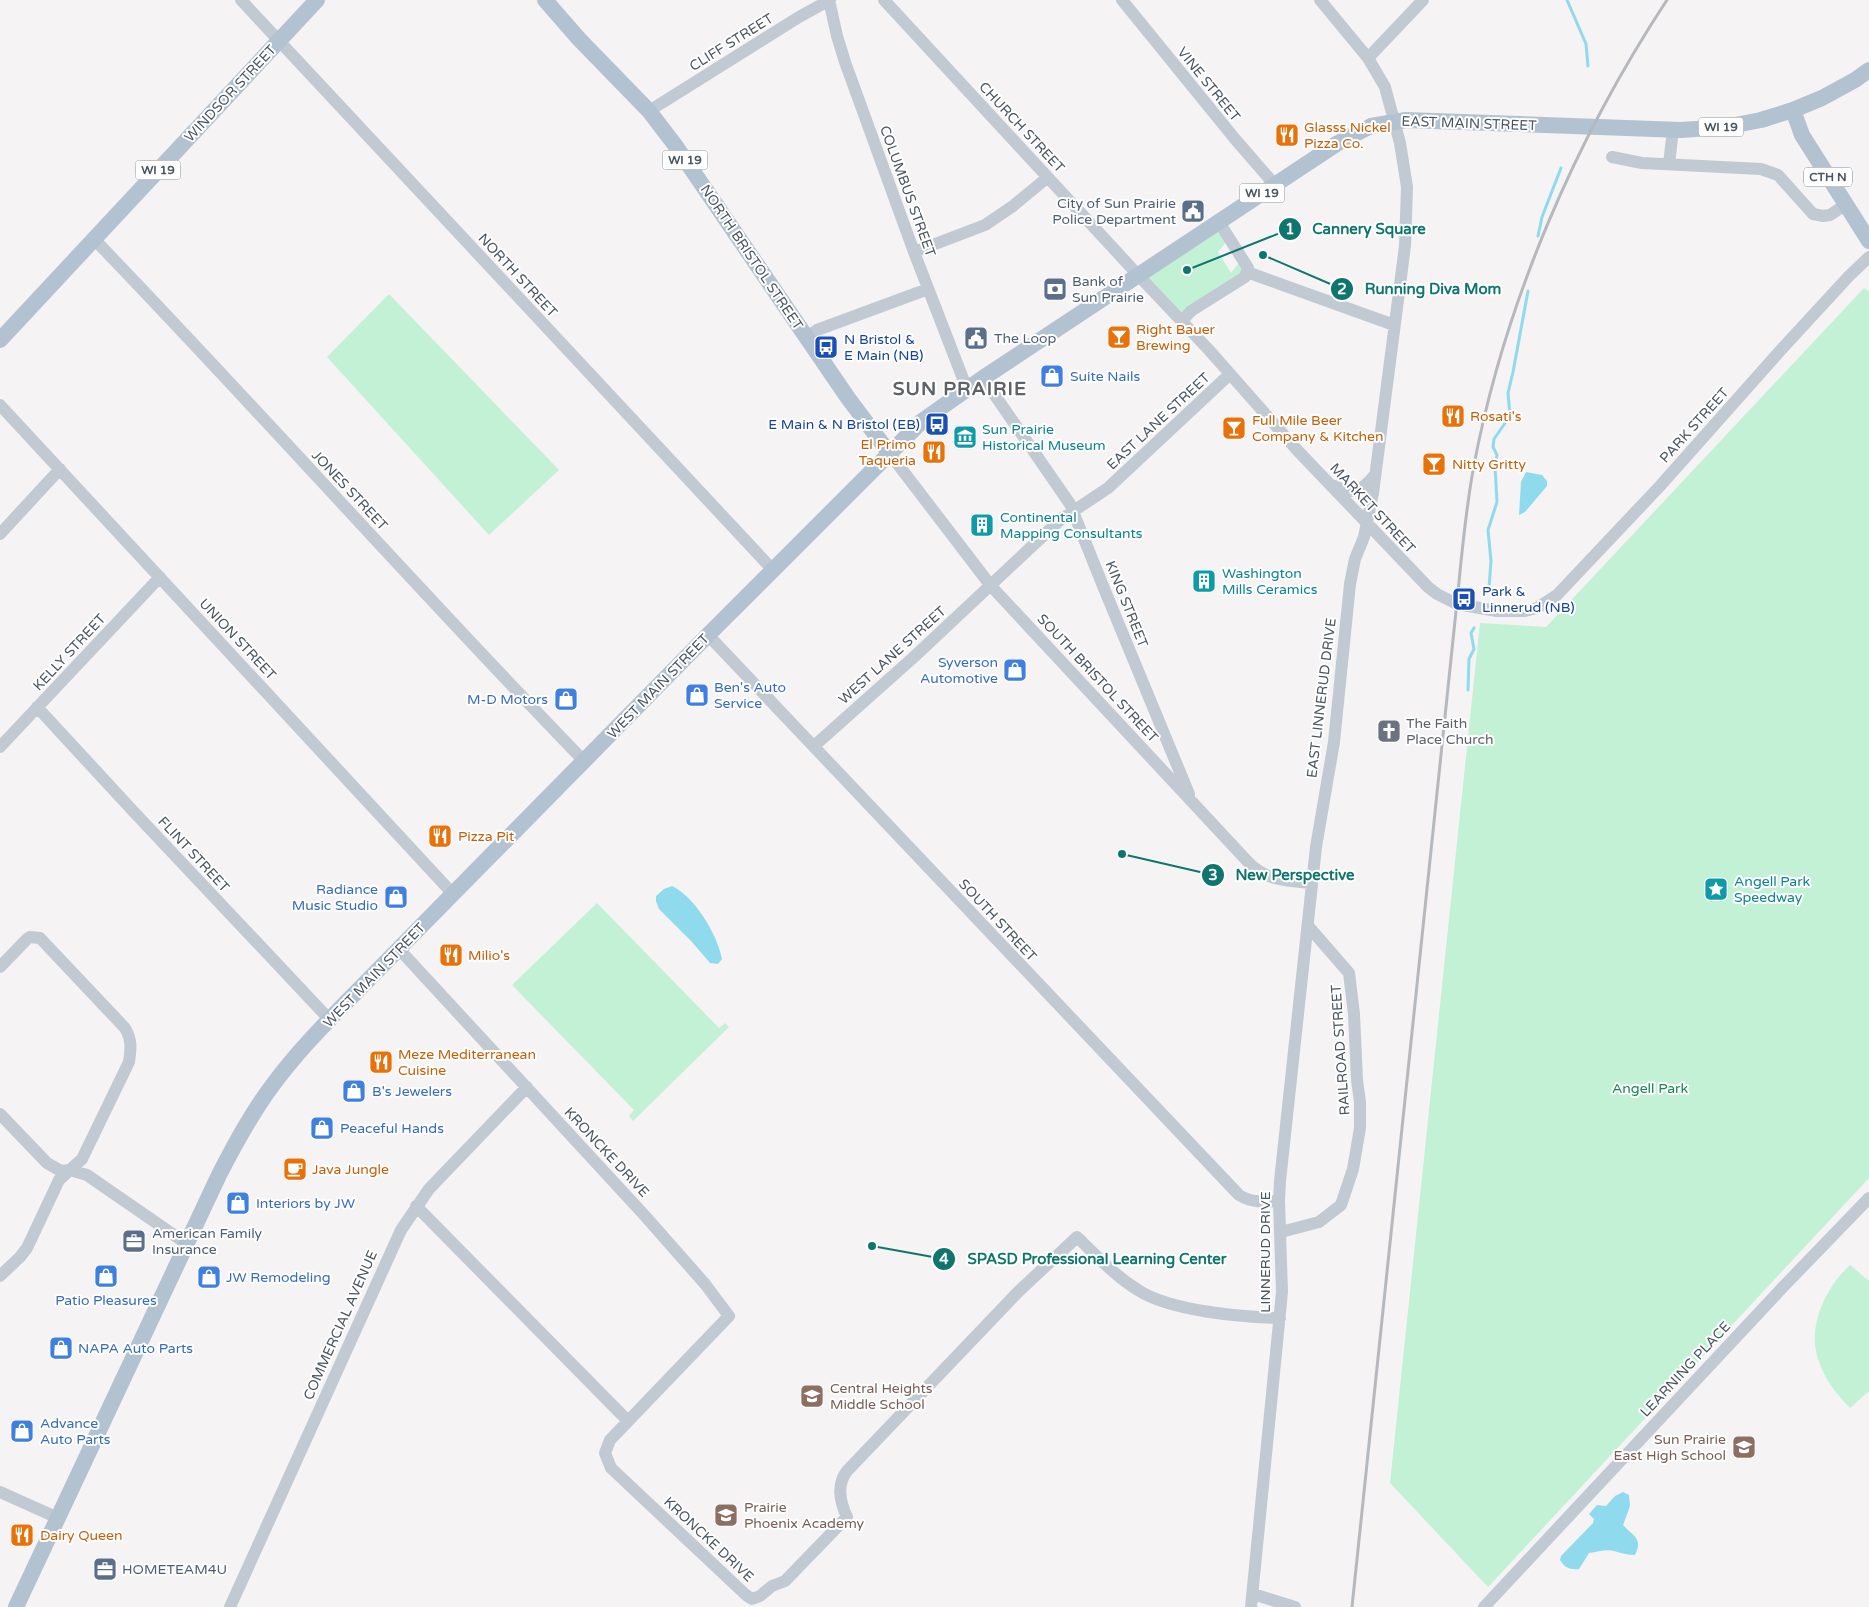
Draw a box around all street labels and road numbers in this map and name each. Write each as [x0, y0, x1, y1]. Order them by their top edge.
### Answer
street label: CLIFF STREET [686, 10, 777, 75]
street label: WINDSOR STREET [181, 41, 280, 145]
street label: VINE STREET [1174, 44, 1244, 125]
street label: CHURCH STREET [975, 78, 1068, 177]
street label: EAST MAIN STREET [1401, 113, 1537, 134]
road number: WI 19 [1698, 118, 1744, 136]
street label: COLUMBUS STREET [876, 123, 939, 260]
road number: WI 19 [662, 150, 708, 170]
road number: WI 19 [136, 160, 180, 180]
road number: CTH N [1804, 168, 1852, 186]
street label: NORTH BRISTOL STREET [697, 182, 807, 333]
road number: WI 19 [1240, 184, 1284, 202]
street label: NORTH STREET [474, 230, 561, 321]
street label: EAST LANE STREET [1103, 369, 1214, 474]
street label: PARK STREET [1656, 384, 1733, 466]
street label: JONES STREET [308, 447, 391, 534]
street label: MARKET STREET [1326, 460, 1419, 557]
street label: KING STREET [1101, 558, 1152, 650]
street label: UNION STREET [196, 595, 280, 684]
street label: WEST LANE STREET [835, 602, 950, 708]
street label: KELLY STREET [29, 610, 110, 694]
street label: SOUTH BRISTOL STREET [1034, 611, 1162, 746]
street label: EAST LINNERUD DRIVE [1303, 617, 1340, 779]
street label: WEST MAIN STREET [604, 630, 713, 742]
street label: FLINT STREET [154, 813, 233, 896]
street label: SOUTH STREET [955, 876, 1040, 965]
street label: WEST MAIN STREET [320, 919, 429, 1031]
street label: RAILROAD STREET [1327, 983, 1354, 1116]
street label: KRONCKE DRIVE [561, 1104, 653, 1201]
street label: LINNERUD DRIVE [1257, 1191, 1274, 1313]
street label: COMMERCIAL AVENUE [300, 1248, 381, 1403]
street label: LEARNING PLACE [1637, 1318, 1734, 1421]
street label: KRONCKE DRIVE [660, 1493, 757, 1585]

